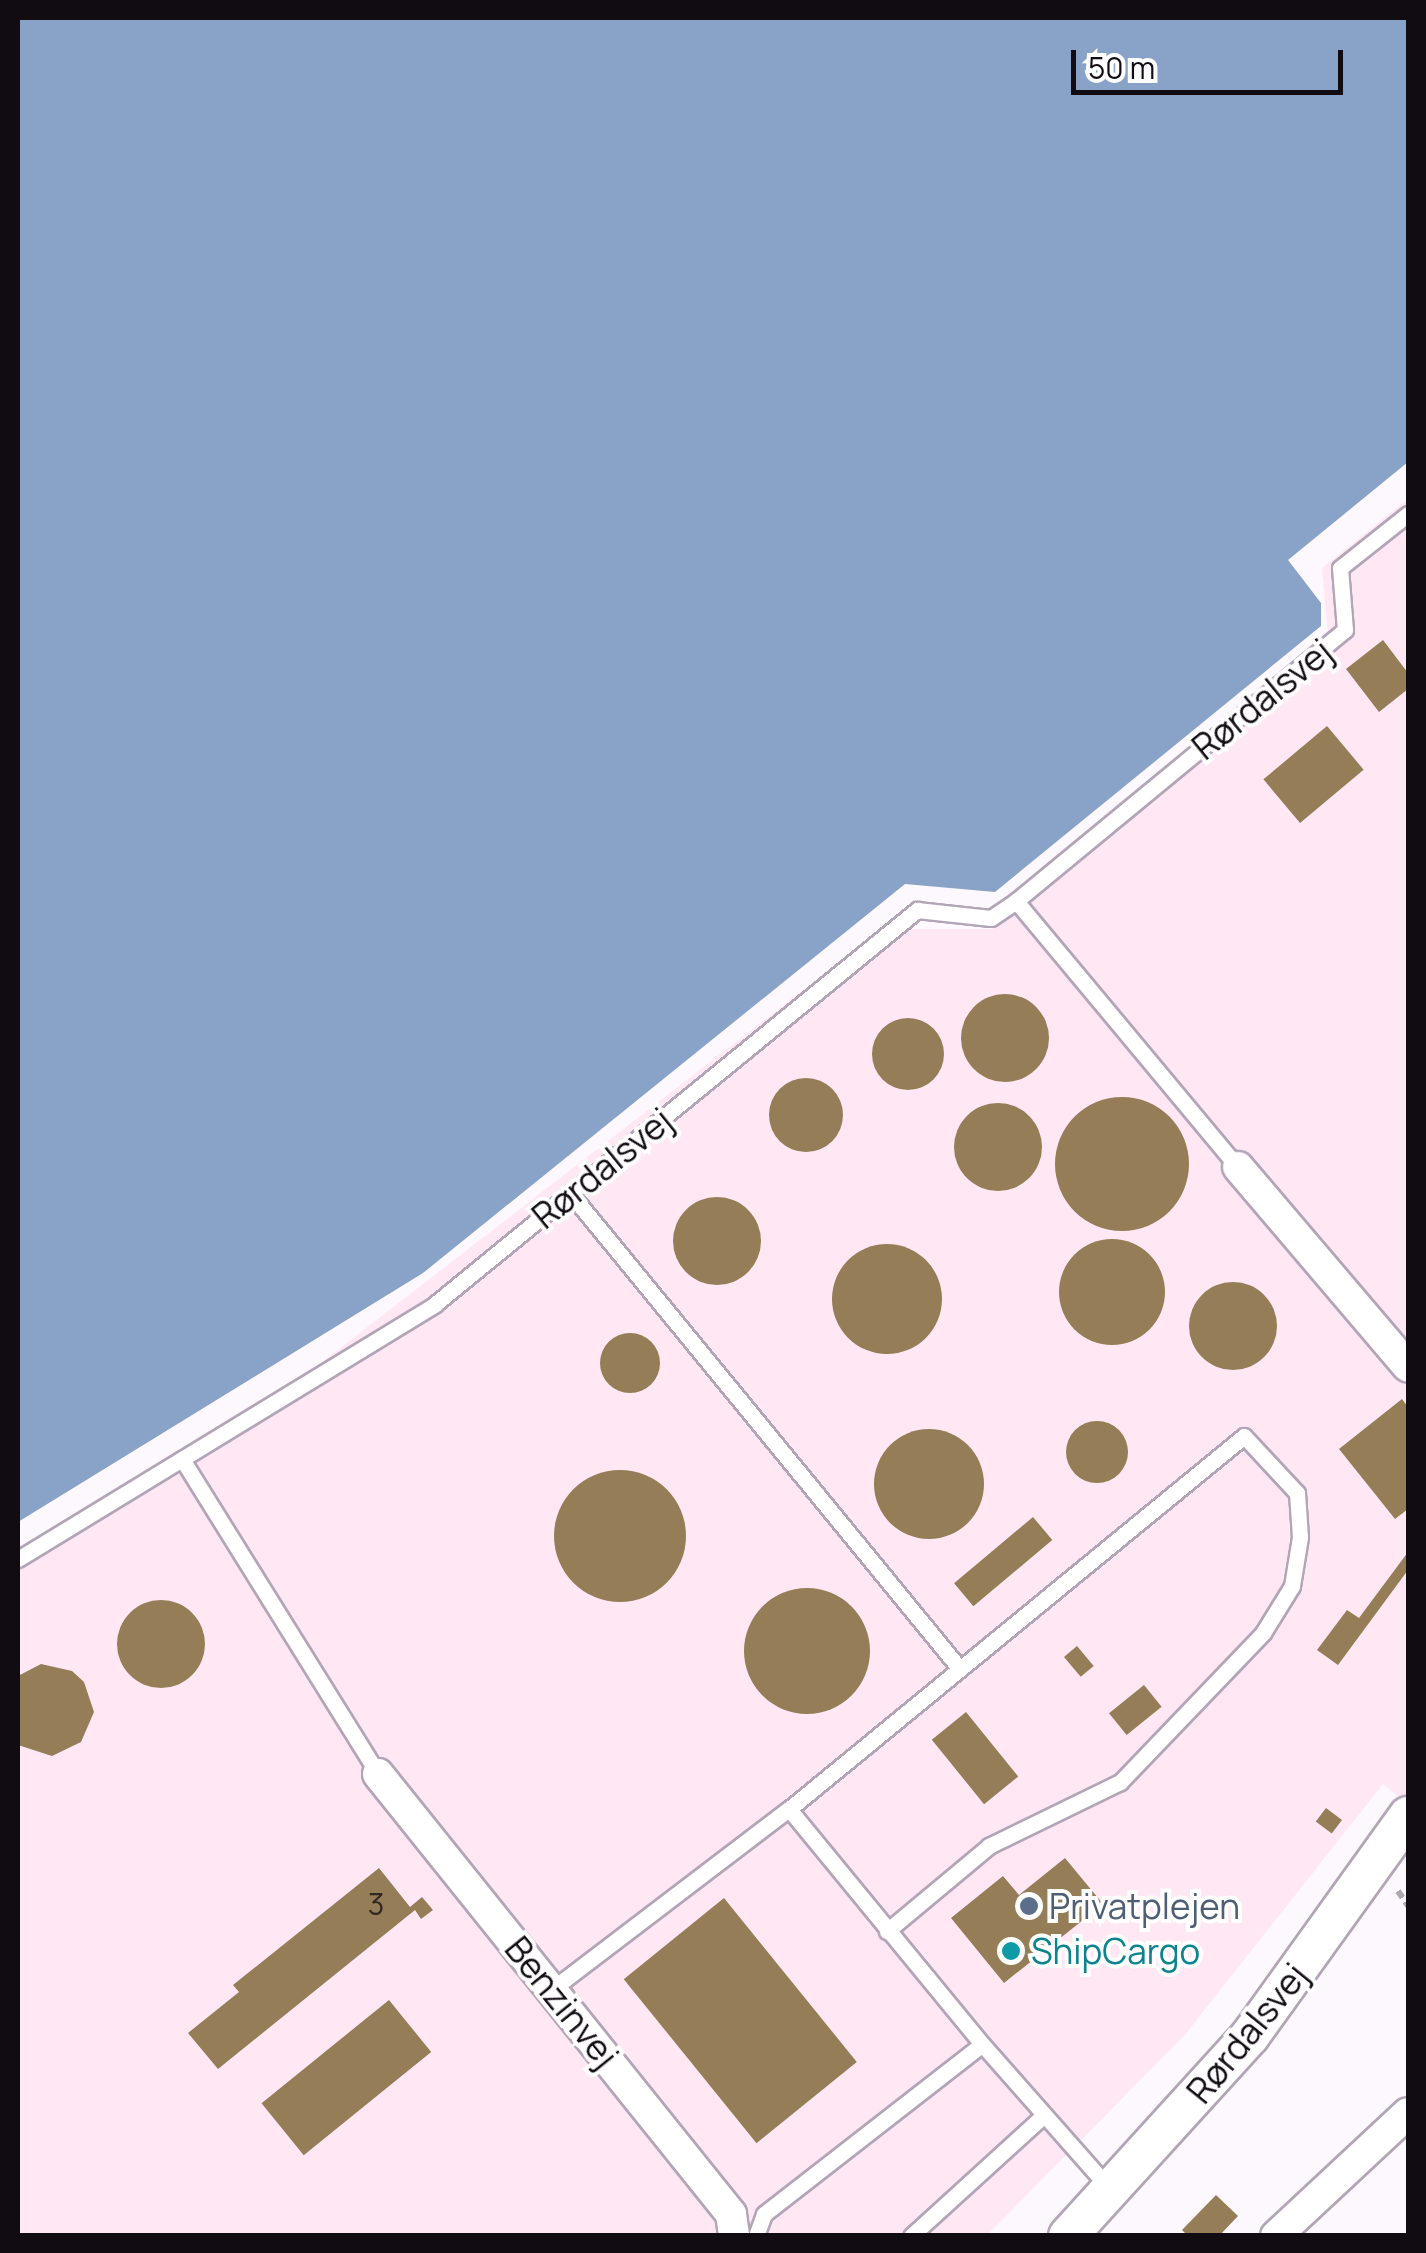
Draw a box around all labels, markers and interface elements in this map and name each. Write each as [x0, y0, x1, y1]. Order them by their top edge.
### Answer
scale bar [1076, 30, 1348, 92]
text: 50 m [1088, 47, 1155, 88]
street label: Rørdalsvej [1184, 630, 1340, 768]
street label: Rørdalsvej [524, 1099, 680, 1237]
place label: Privatplejen [1049, 1885, 1240, 1927]
house number: 3 [368, 1886, 384, 1922]
marker: Privatplejen [1018, 1895, 1040, 1917]
street label: Benzinvej [497, 1928, 627, 2076]
place label: ShipCargo [1031, 1930, 1200, 1972]
marker: ShipCargo [1000, 1940, 1022, 1962]
street label: Rørdalsvej [1178, 1955, 1316, 2111]

